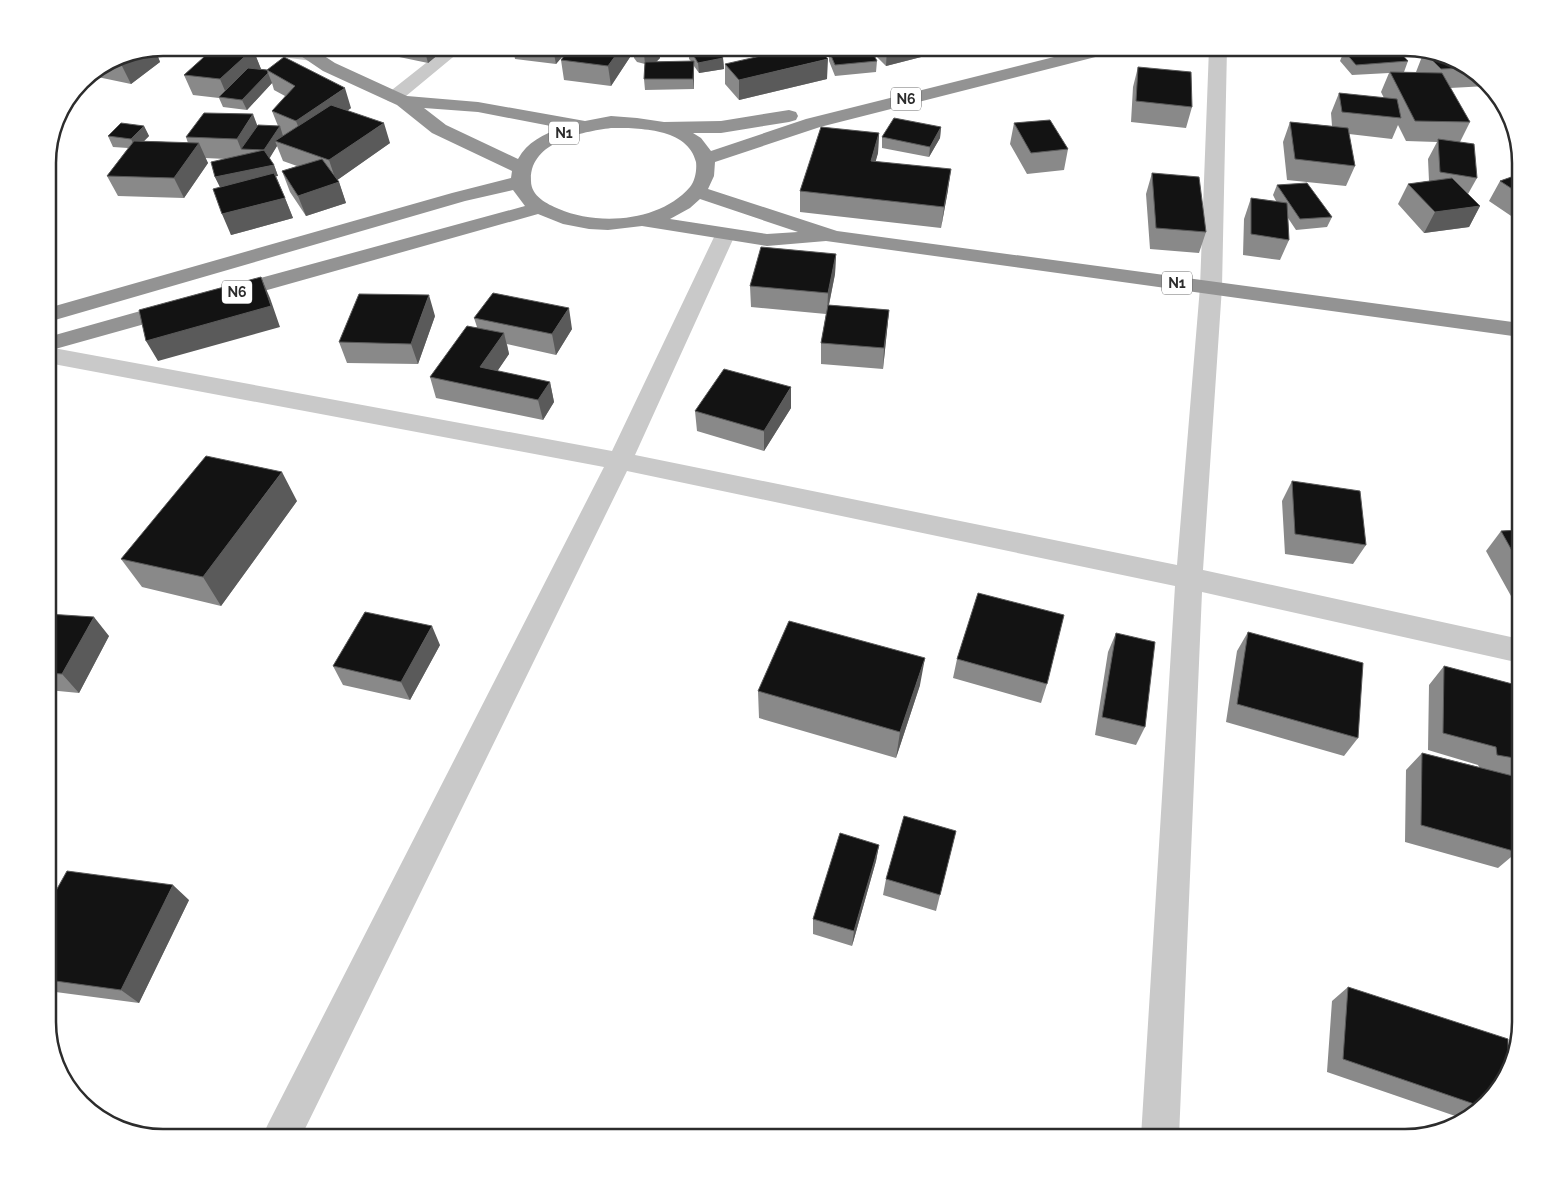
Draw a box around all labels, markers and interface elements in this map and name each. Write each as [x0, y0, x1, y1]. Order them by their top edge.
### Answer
road number: N6 [891, 88, 921, 110]
road number: N1 [549, 122, 579, 144]
road number: N1 [1162, 272, 1192, 294]
road number: N6 [222, 280, 252, 304]

